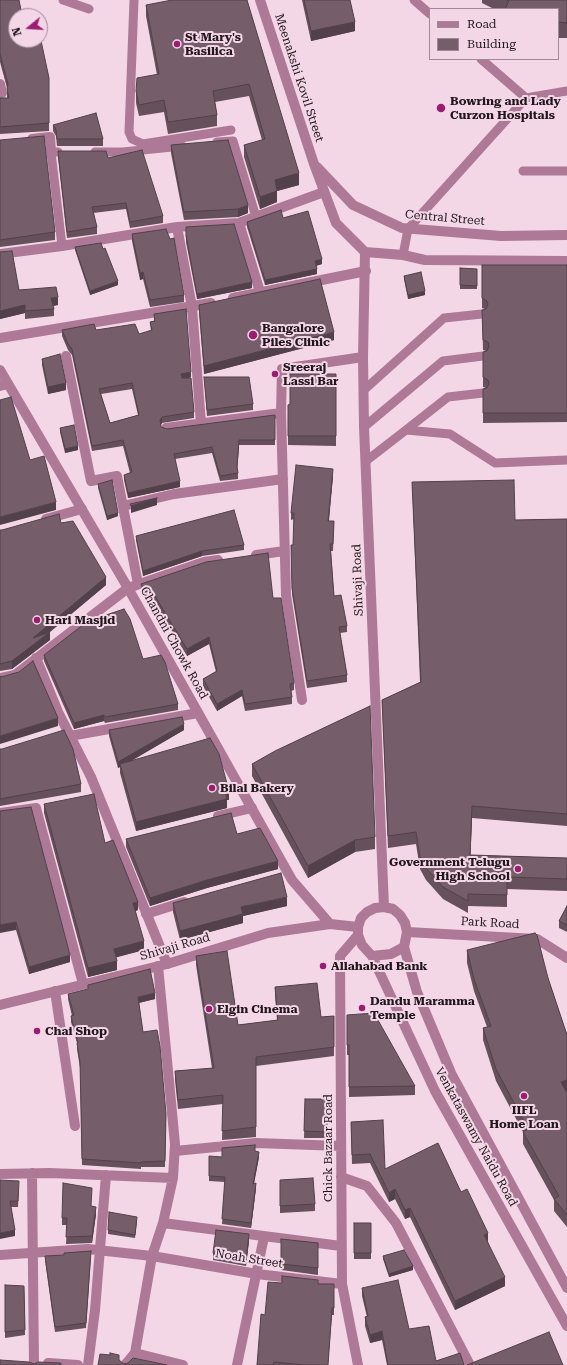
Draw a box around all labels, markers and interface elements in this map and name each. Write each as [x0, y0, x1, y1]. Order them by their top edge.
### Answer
north arrow [8, 8, 48, 48]
legend [429, 8, 559, 60]
street label: Meenakshi Kovil Street [271, 12, 327, 144]
text: Road [467, 17, 496, 31]
text: N [10, 26, 25, 38]
place label: St Mary's Basilica [185, 30, 241, 58]
text: Building [467, 37, 516, 51]
marker: St Mary's Basilica [172, 39, 182, 49]
place label: Bowring and Lady Curzon Hospitals [450, 94, 561, 122]
marker: Bowring and Lady Curzon Hospitals [435, 102, 447, 114]
street label: Central Street [405, 207, 485, 229]
place label: Bangalore Piles Clinic [262, 321, 330, 349]
marker: Bangalore Piles Clinic [247, 329, 259, 341]
place label: Sreeraj Lassi Bar [283, 360, 338, 388]
marker: Sreeraj Lassi Bar [270, 369, 280, 379]
street label: Shivaji Road [350, 544, 366, 616]
street label: Chandni Chowk Road [137, 584, 211, 702]
place label: Hari Masjid [45, 613, 115, 627]
marker: Hari Masjid [32, 615, 42, 625]
place label: Bilal Bakery [220, 781, 294, 795]
marker: Bilal Bakery [207, 783, 217, 793]
place label: Government Telugu High School [389, 855, 510, 883]
marker: Government Telugu High School [513, 864, 523, 874]
street label: Park Road [460, 914, 520, 932]
street label: Shivaji Road [138, 930, 212, 964]
place label: Allahabad Bank [331, 959, 428, 973]
marker: Allahabad Bank [318, 961, 328, 971]
place label: Dandu Maramma Temple [370, 994, 475, 1022]
place label: Elgin Cinema [217, 1002, 297, 1016]
marker: Dandu Maramma Temple [357, 1003, 367, 1013]
marker: Elgin Cinema [204, 1004, 214, 1014]
place label: Chai Shop [45, 1024, 107, 1038]
marker: Chai Shop [32, 1026, 42, 1036]
street label: Venkataswamy Naidu Road [432, 1065, 520, 1209]
marker: IIFL Home Loan [519, 1091, 529, 1101]
street label: Chick Bazaar Road [321, 1094, 335, 1202]
place label: IIFL Home Loan [489, 1103, 559, 1131]
street label: Noah Street [214, 1247, 284, 1271]

